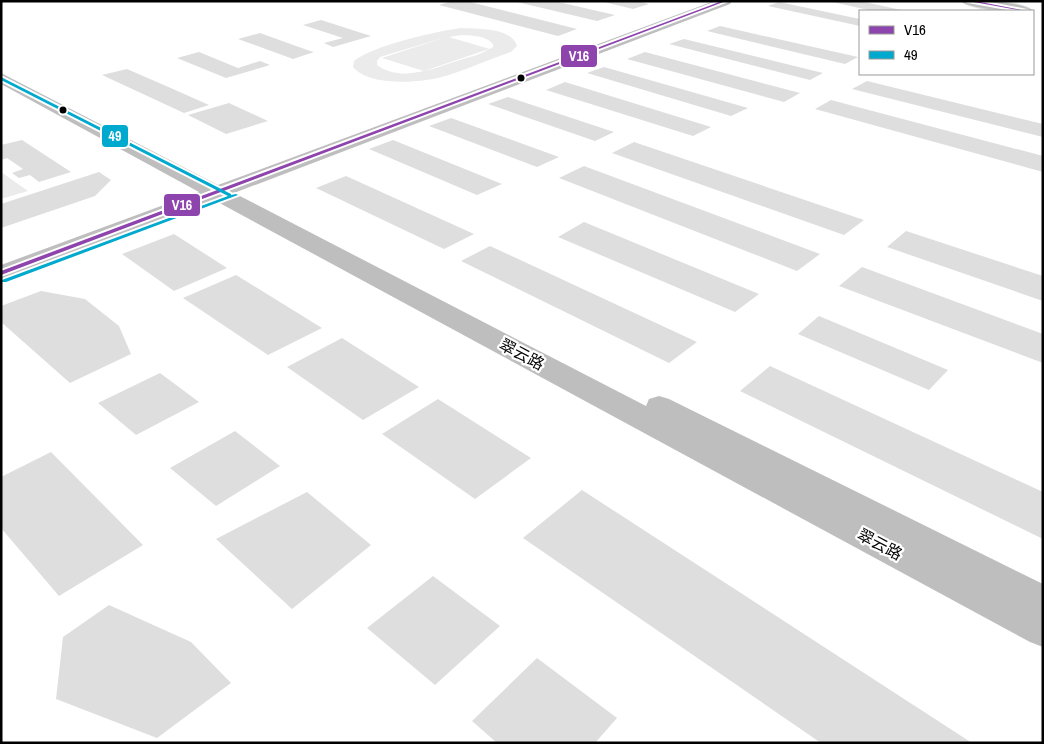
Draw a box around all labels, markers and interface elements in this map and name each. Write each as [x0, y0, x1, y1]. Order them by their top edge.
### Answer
legend [859, 10, 1034, 75]
text: V16 [904, 19, 926, 40]
line badge: V16 [560, 44, 598, 68]
text: 49 [904, 44, 918, 65]
text: V16 [569, 47, 589, 65]
unlabelled marker [516, 73, 526, 83]
unlabelled marker [58, 105, 68, 115]
line badge: 49 [101, 124, 129, 148]
text: 49 [109, 127, 121, 145]
line badge: V16 [163, 193, 201, 217]
text: V16 [172, 196, 192, 214]
street label: 翠云路 [496, 333, 548, 375]
street label: 翠云路 [854, 523, 906, 565]

